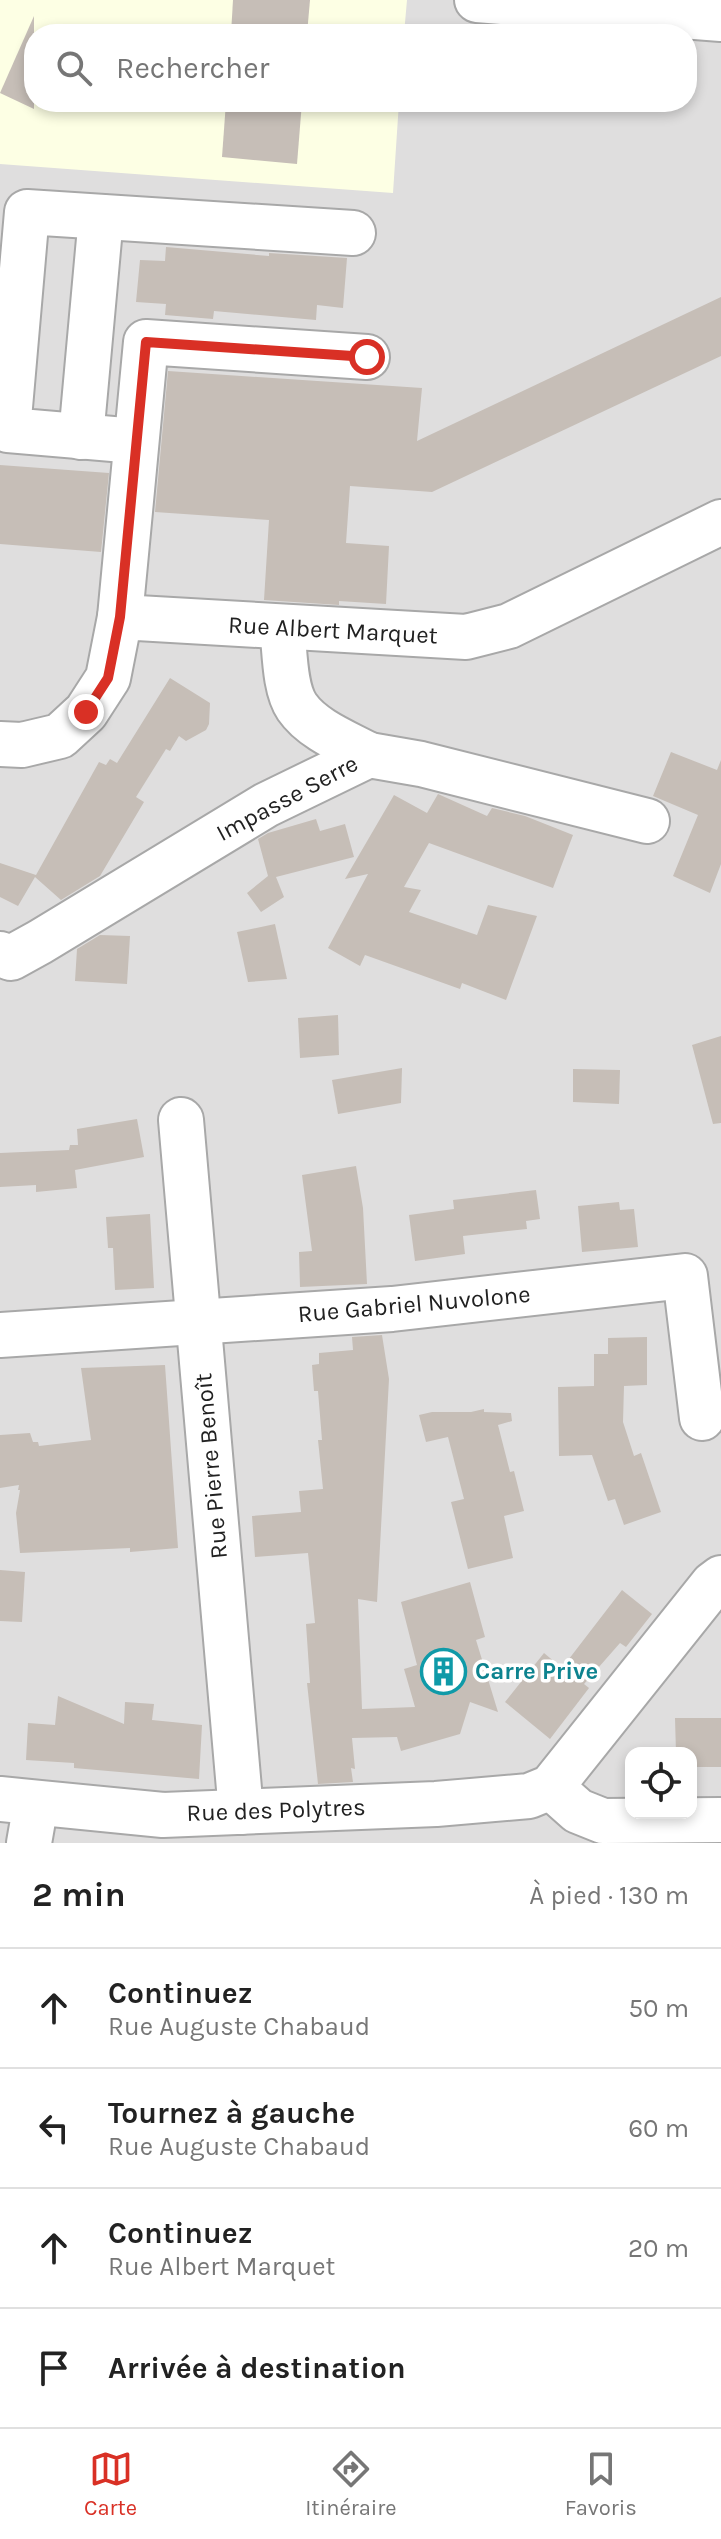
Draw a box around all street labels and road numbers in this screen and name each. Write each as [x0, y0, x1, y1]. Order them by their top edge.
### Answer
street label: Rue Albert Marquet [227, 611, 439, 649]
street label: Impasse Serre [211, 749, 363, 847]
street label: Rue Gabriel Nuvolone [296, 1280, 532, 1328]
street label: Rue Pierre Benoît [189, 1372, 233, 1560]
street label: Rue des Polytres [186, 1793, 366, 1827]

